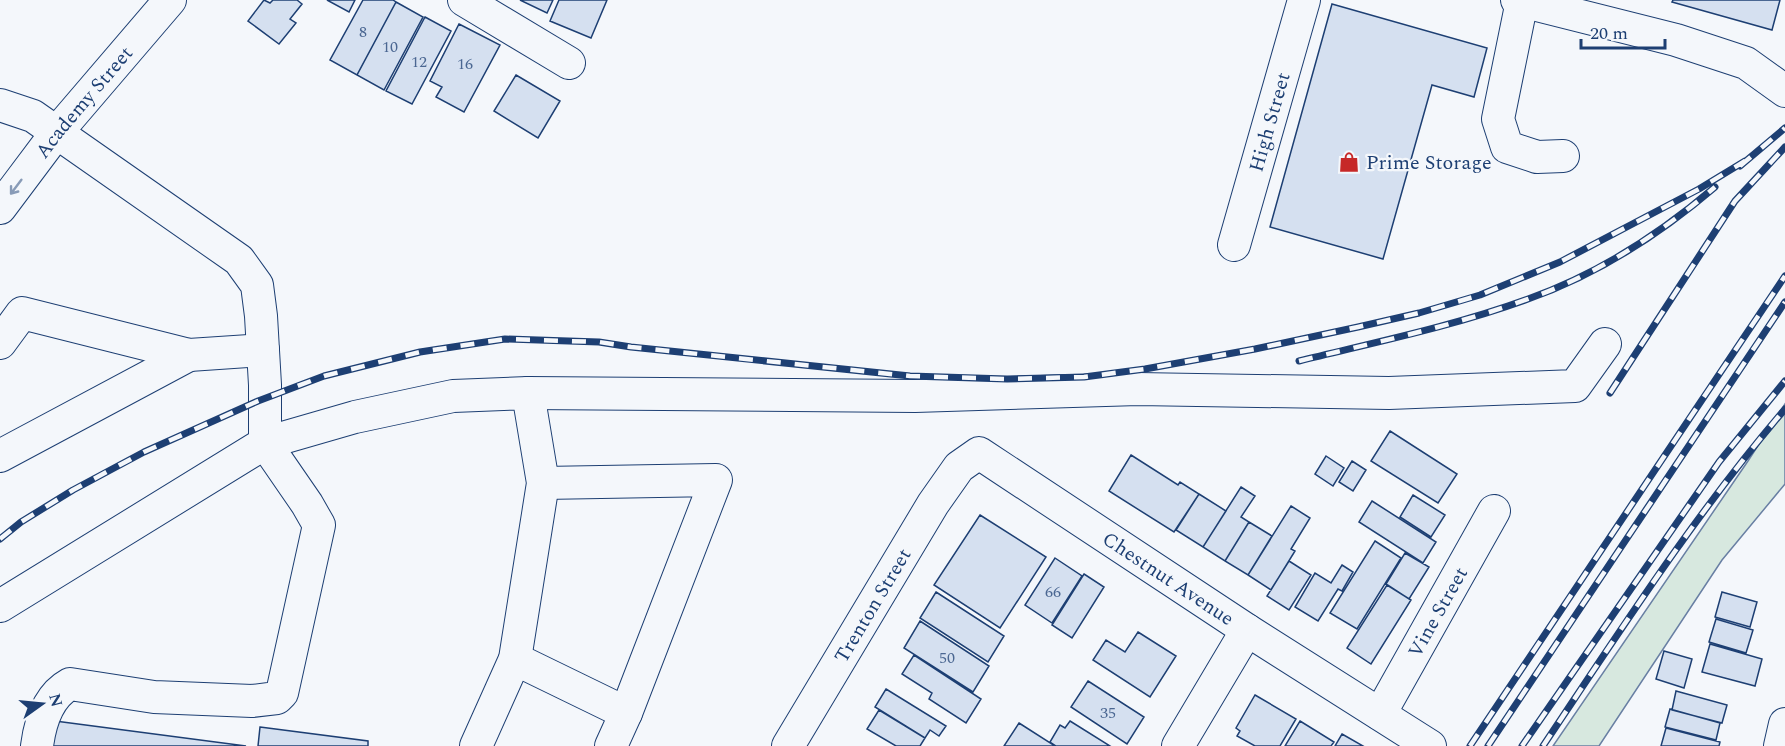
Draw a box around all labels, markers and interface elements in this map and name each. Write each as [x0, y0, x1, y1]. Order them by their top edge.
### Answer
scale bar [1581, 12, 1665, 50]
house number: 8 [359, 20, 367, 44]
text: 20 m [1590, 20, 1628, 47]
house number: 10 [382, 35, 398, 59]
street label: Academy Street [28, 40, 140, 165]
house number: 12 [411, 50, 427, 74]
house number: 16 [457, 52, 473, 76]
street label: High Street [1242, 69, 1299, 176]
place label: Prime Storage [1366, 148, 1492, 178]
shop icon: Prime Storage [1337, 150, 1361, 174]
one-way arrow [10, 179, 23, 195]
street label: Chestnut Avenue [1096, 524, 1240, 634]
street label: Trenton Street [827, 543, 919, 669]
street label: Vine Street [1401, 562, 1476, 663]
house number: 66 [1045, 580, 1061, 604]
house number: 50 [939, 646, 955, 670]
north arrow [12, 674, 72, 734]
text: N [42, 691, 69, 710]
house number: 35 [1100, 701, 1116, 725]

